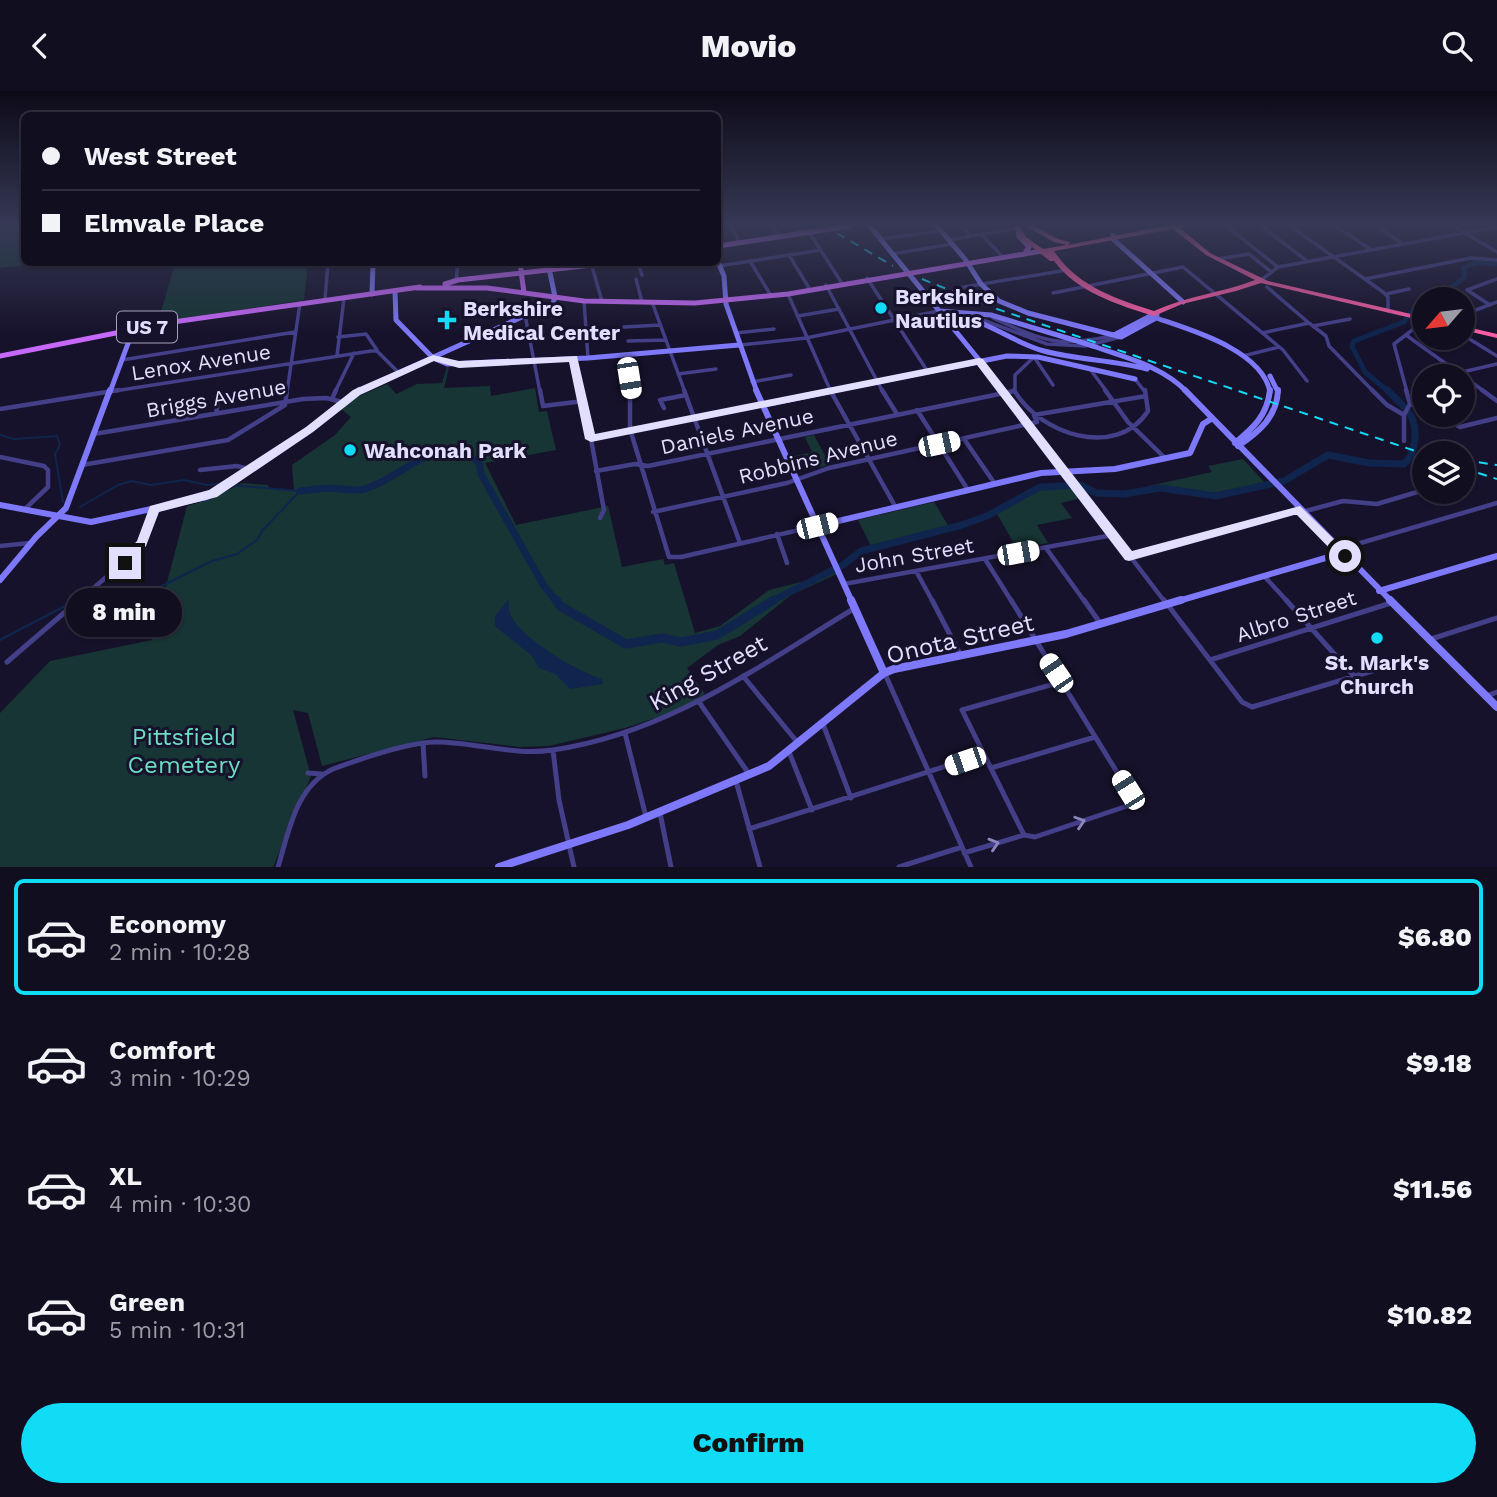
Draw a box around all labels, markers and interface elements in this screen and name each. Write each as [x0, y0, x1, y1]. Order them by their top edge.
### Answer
icon: back [21, 27, 59, 65]
text: Movio [701, 27, 796, 65]
icon: search [1438, 27, 1476, 65]
text: West Street [84, 141, 237, 171]
text: Elmvale Place [84, 208, 264, 238]
place label: Berkshire Nautilus [895, 284, 995, 333]
north arrow [1412, 287, 1475, 350]
map controls [1412, 287, 1475, 504]
place label: Berkshire Medical Center [463, 296, 620, 345]
marker: Berkshire Nautilus [873, 300, 889, 316]
marker: Berkshire Medical Center [437, 310, 457, 330]
road number: US 7 [117, 311, 177, 343]
street label: Lenox Avenue [129, 339, 273, 385]
car [616, 356, 643, 400]
button: locate [1412, 364, 1475, 427]
street label: Briggs Avenue [144, 373, 288, 423]
street label: Daniels Avenue [658, 403, 816, 459]
street label: Robbins Avenue [736, 425, 900, 489]
car [917, 429, 962, 459]
place label: Wahconah Park [364, 438, 527, 463]
button: layers [1412, 441, 1475, 504]
marker: Wahconah Park [342, 442, 358, 458]
car [795, 511, 840, 541]
street label: John Street [852, 532, 976, 578]
car [996, 539, 1041, 567]
route start [1329, 540, 1361, 572]
route end [109, 547, 141, 579]
street label: Albro Street [1233, 585, 1359, 647]
callout: 8 min [67, 587, 183, 637]
text: 8 min [92, 599, 156, 626]
street label: Onota Street [884, 608, 1036, 670]
street label: King Street [644, 629, 772, 717]
marker: St. Mark's Church [1369, 630, 1385, 646]
car [1036, 650, 1077, 696]
place label: St. Mark's Church [1325, 650, 1429, 699]
park label: Pittsfield Cemetery [128, 723, 241, 779]
car [942, 744, 989, 778]
car [1108, 767, 1149, 813]
one-way arrow [1073, 816, 1086, 830]
one-way arrow [988, 838, 1000, 852]
icon: car [25, 906, 88, 969]
text: Economy [109, 909, 226, 939]
text: $6.80 [1398, 922, 1472, 952]
text: 2 min · 10:28 [109, 939, 251, 966]
icon: car [25, 1032, 88, 1095]
text: Comfort [109, 1035, 215, 1065]
text: $9.18 [1406, 1048, 1472, 1078]
text: 3 min · 10:29 [109, 1065, 251, 1092]
icon: car [25, 1158, 88, 1221]
text: XL [109, 1161, 142, 1191]
text: $11.56 [1393, 1174, 1472, 1204]
text: 4 min · 10:30 [109, 1191, 251, 1218]
icon: car [25, 1284, 88, 1347]
text: Green [109, 1287, 185, 1317]
text: $10.82 [1387, 1300, 1472, 1330]
text: 5 min · 10:31 [109, 1317, 245, 1344]
button: Confirm [21, 1403, 1476, 1483]

